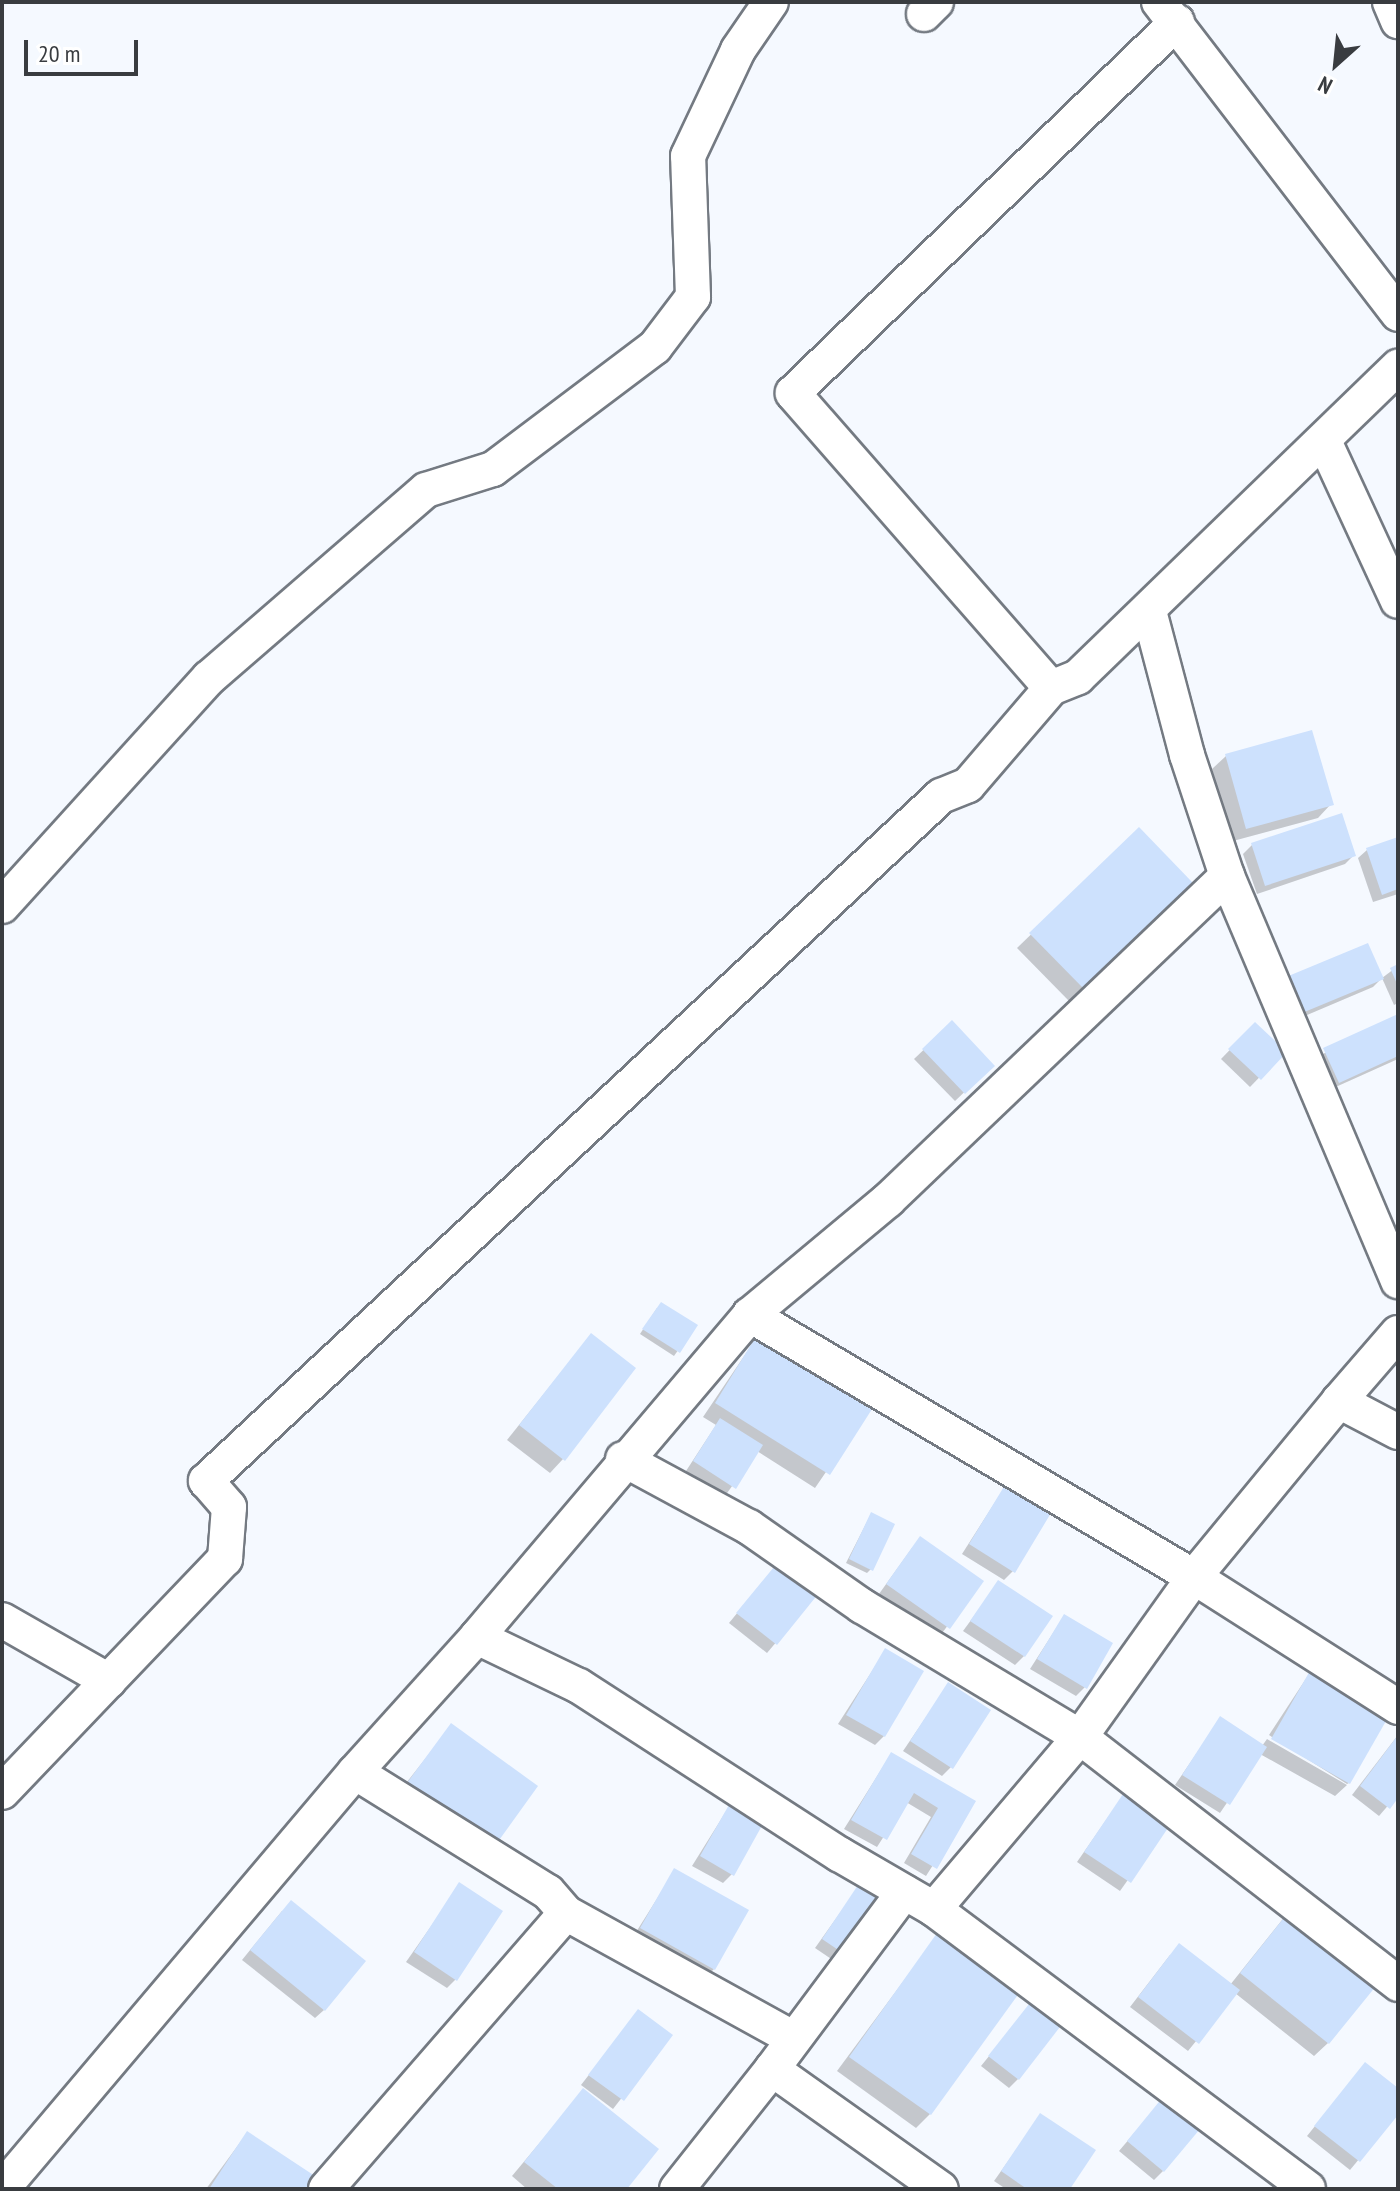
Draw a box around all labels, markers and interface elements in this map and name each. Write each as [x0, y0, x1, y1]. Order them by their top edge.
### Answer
scale bar [28, 24, 142, 74]
north arrow [1296, 24, 1376, 104]
text: 20 m [38, 38, 80, 69]
text: N [1313, 70, 1337, 101]

